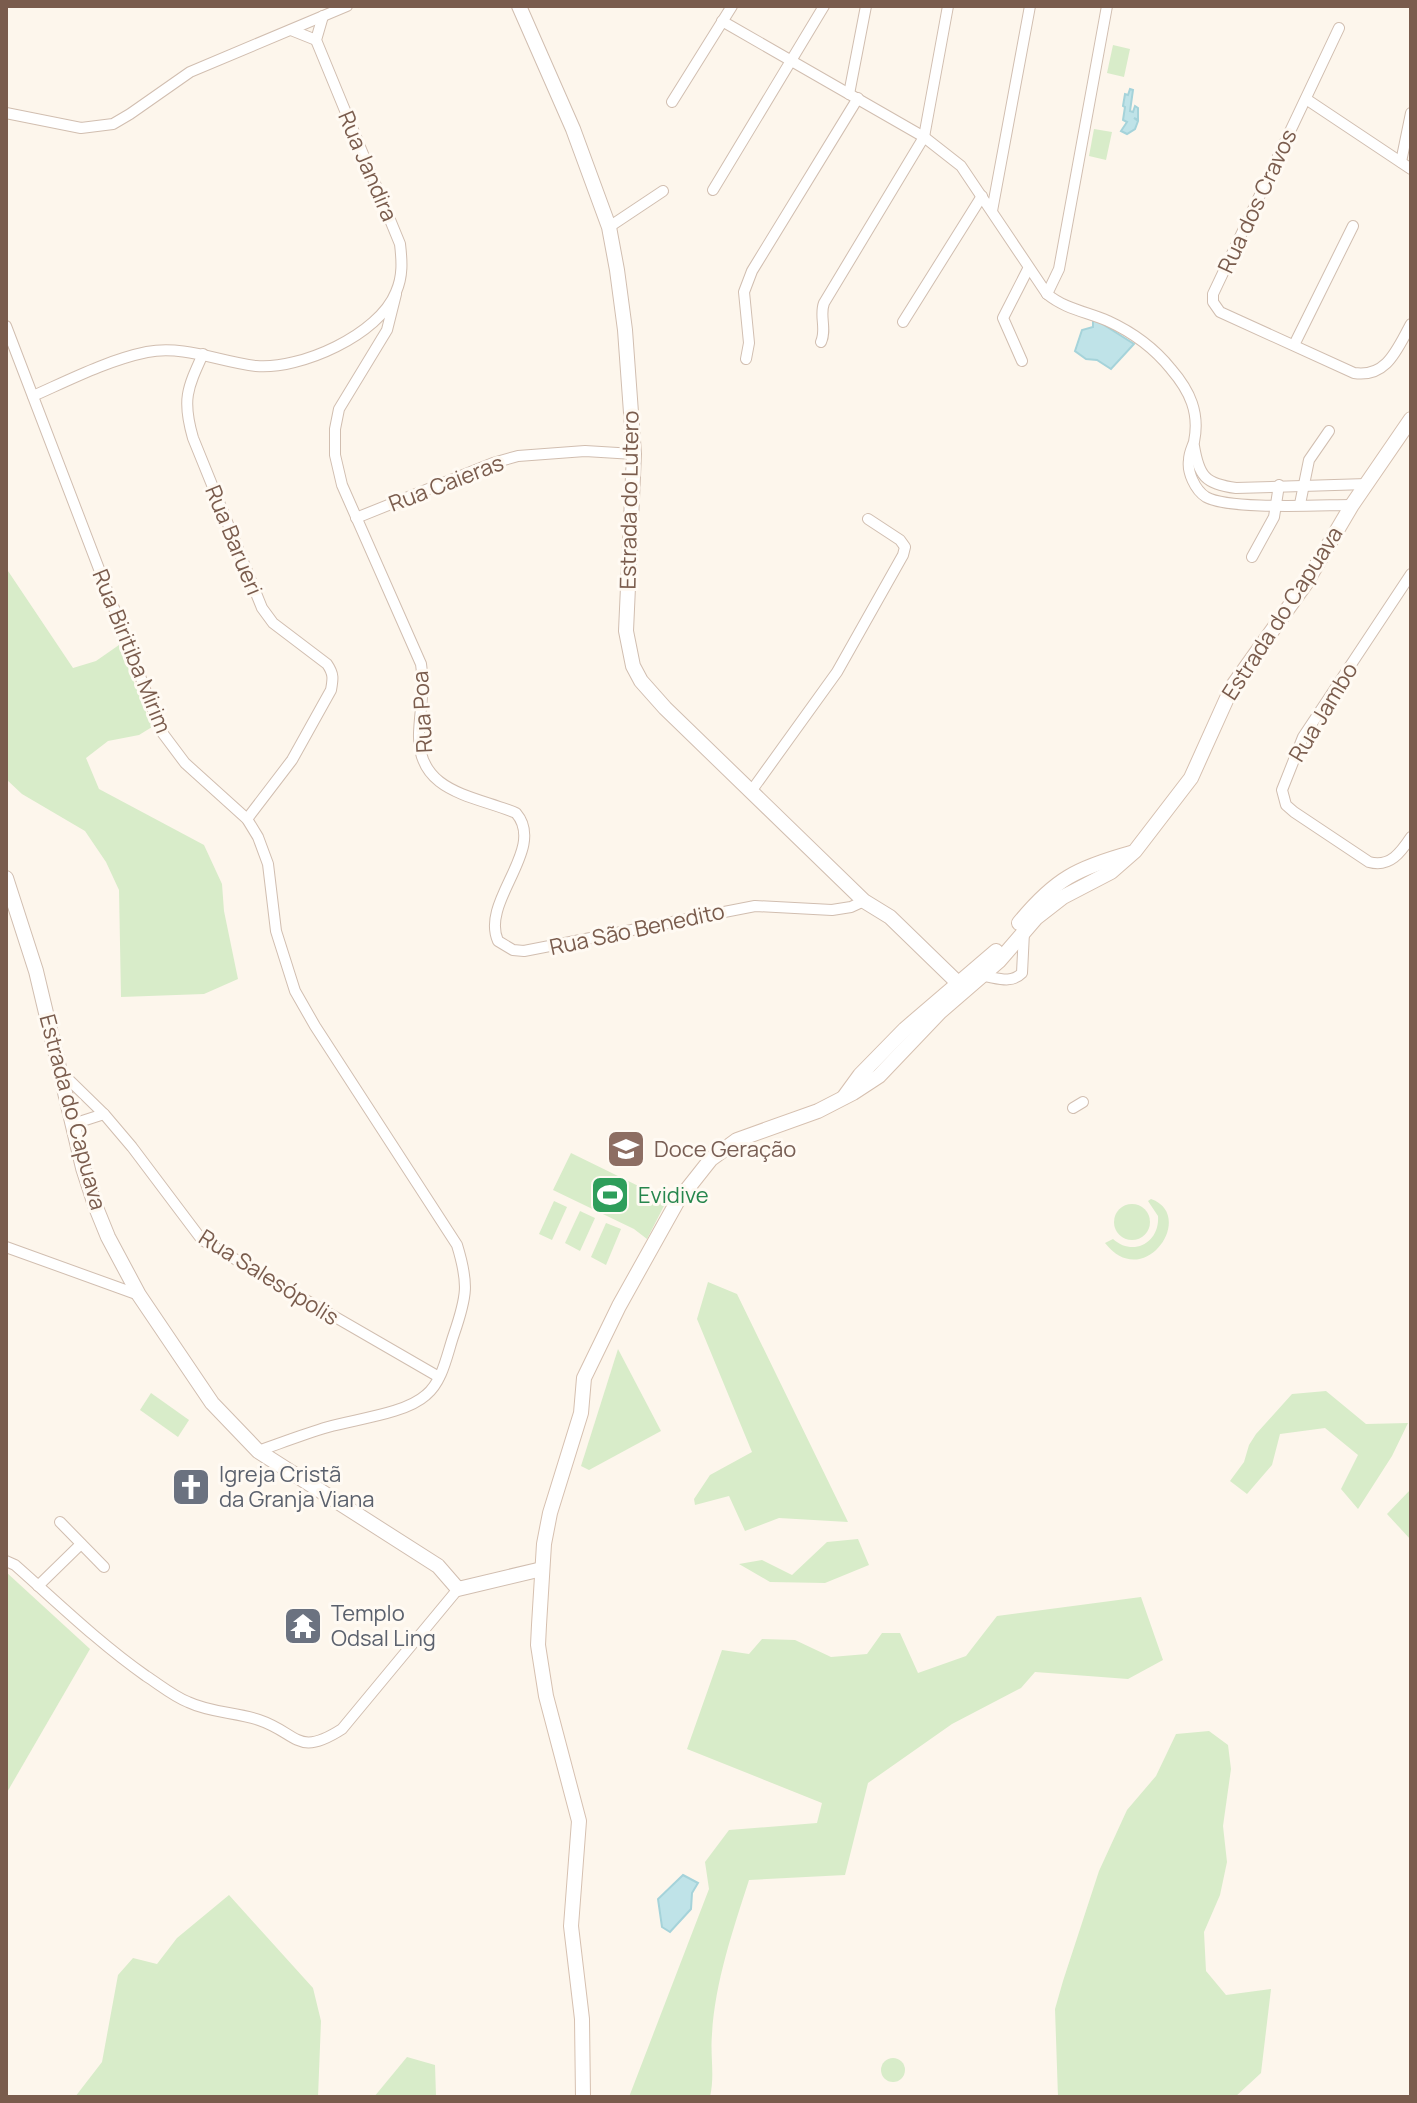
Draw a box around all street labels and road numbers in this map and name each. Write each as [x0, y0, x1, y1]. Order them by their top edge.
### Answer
street label: Rua Jandira [331, 106, 405, 226]
street label: Rua dos Cravos [1211, 124, 1303, 278]
street label: Estrada do Lutero [612, 410, 646, 590]
street label: Rua Caieras [384, 447, 508, 519]
street label: Rua Barueri [198, 481, 270, 599]
street label: Estrada do Capuava [1215, 520, 1349, 706]
street label: Rua Biritiba Mirim [85, 565, 179, 737]
street label: Rua Jambo [1282, 657, 1364, 767]
street label: Rua Poa [405, 670, 439, 754]
street label: Rua São Benedito [547, 896, 727, 962]
street label: Estrada do Capuava [32, 1011, 114, 1213]
street label: Rua Salesópolis [193, 1222, 345, 1332]

